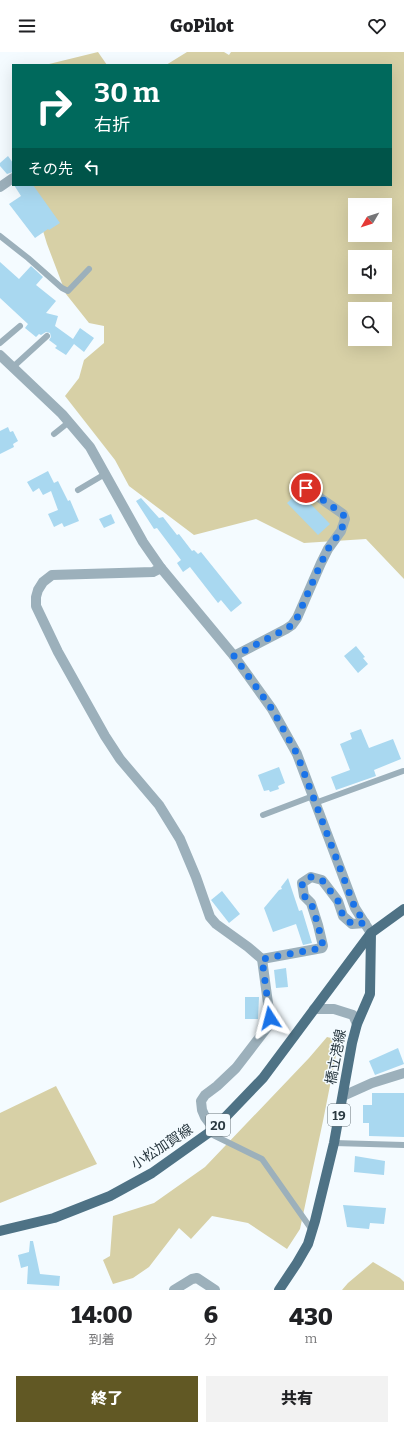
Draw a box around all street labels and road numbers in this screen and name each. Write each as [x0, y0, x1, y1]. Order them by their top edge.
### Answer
street label: 橋立港線 [322, 1028, 350, 1086]
road number: 19 [328, 1104, 350, 1126]
road number: 20 [206, 1114, 230, 1136]
street label: 小松加賀線 [128, 1121, 196, 1173]

